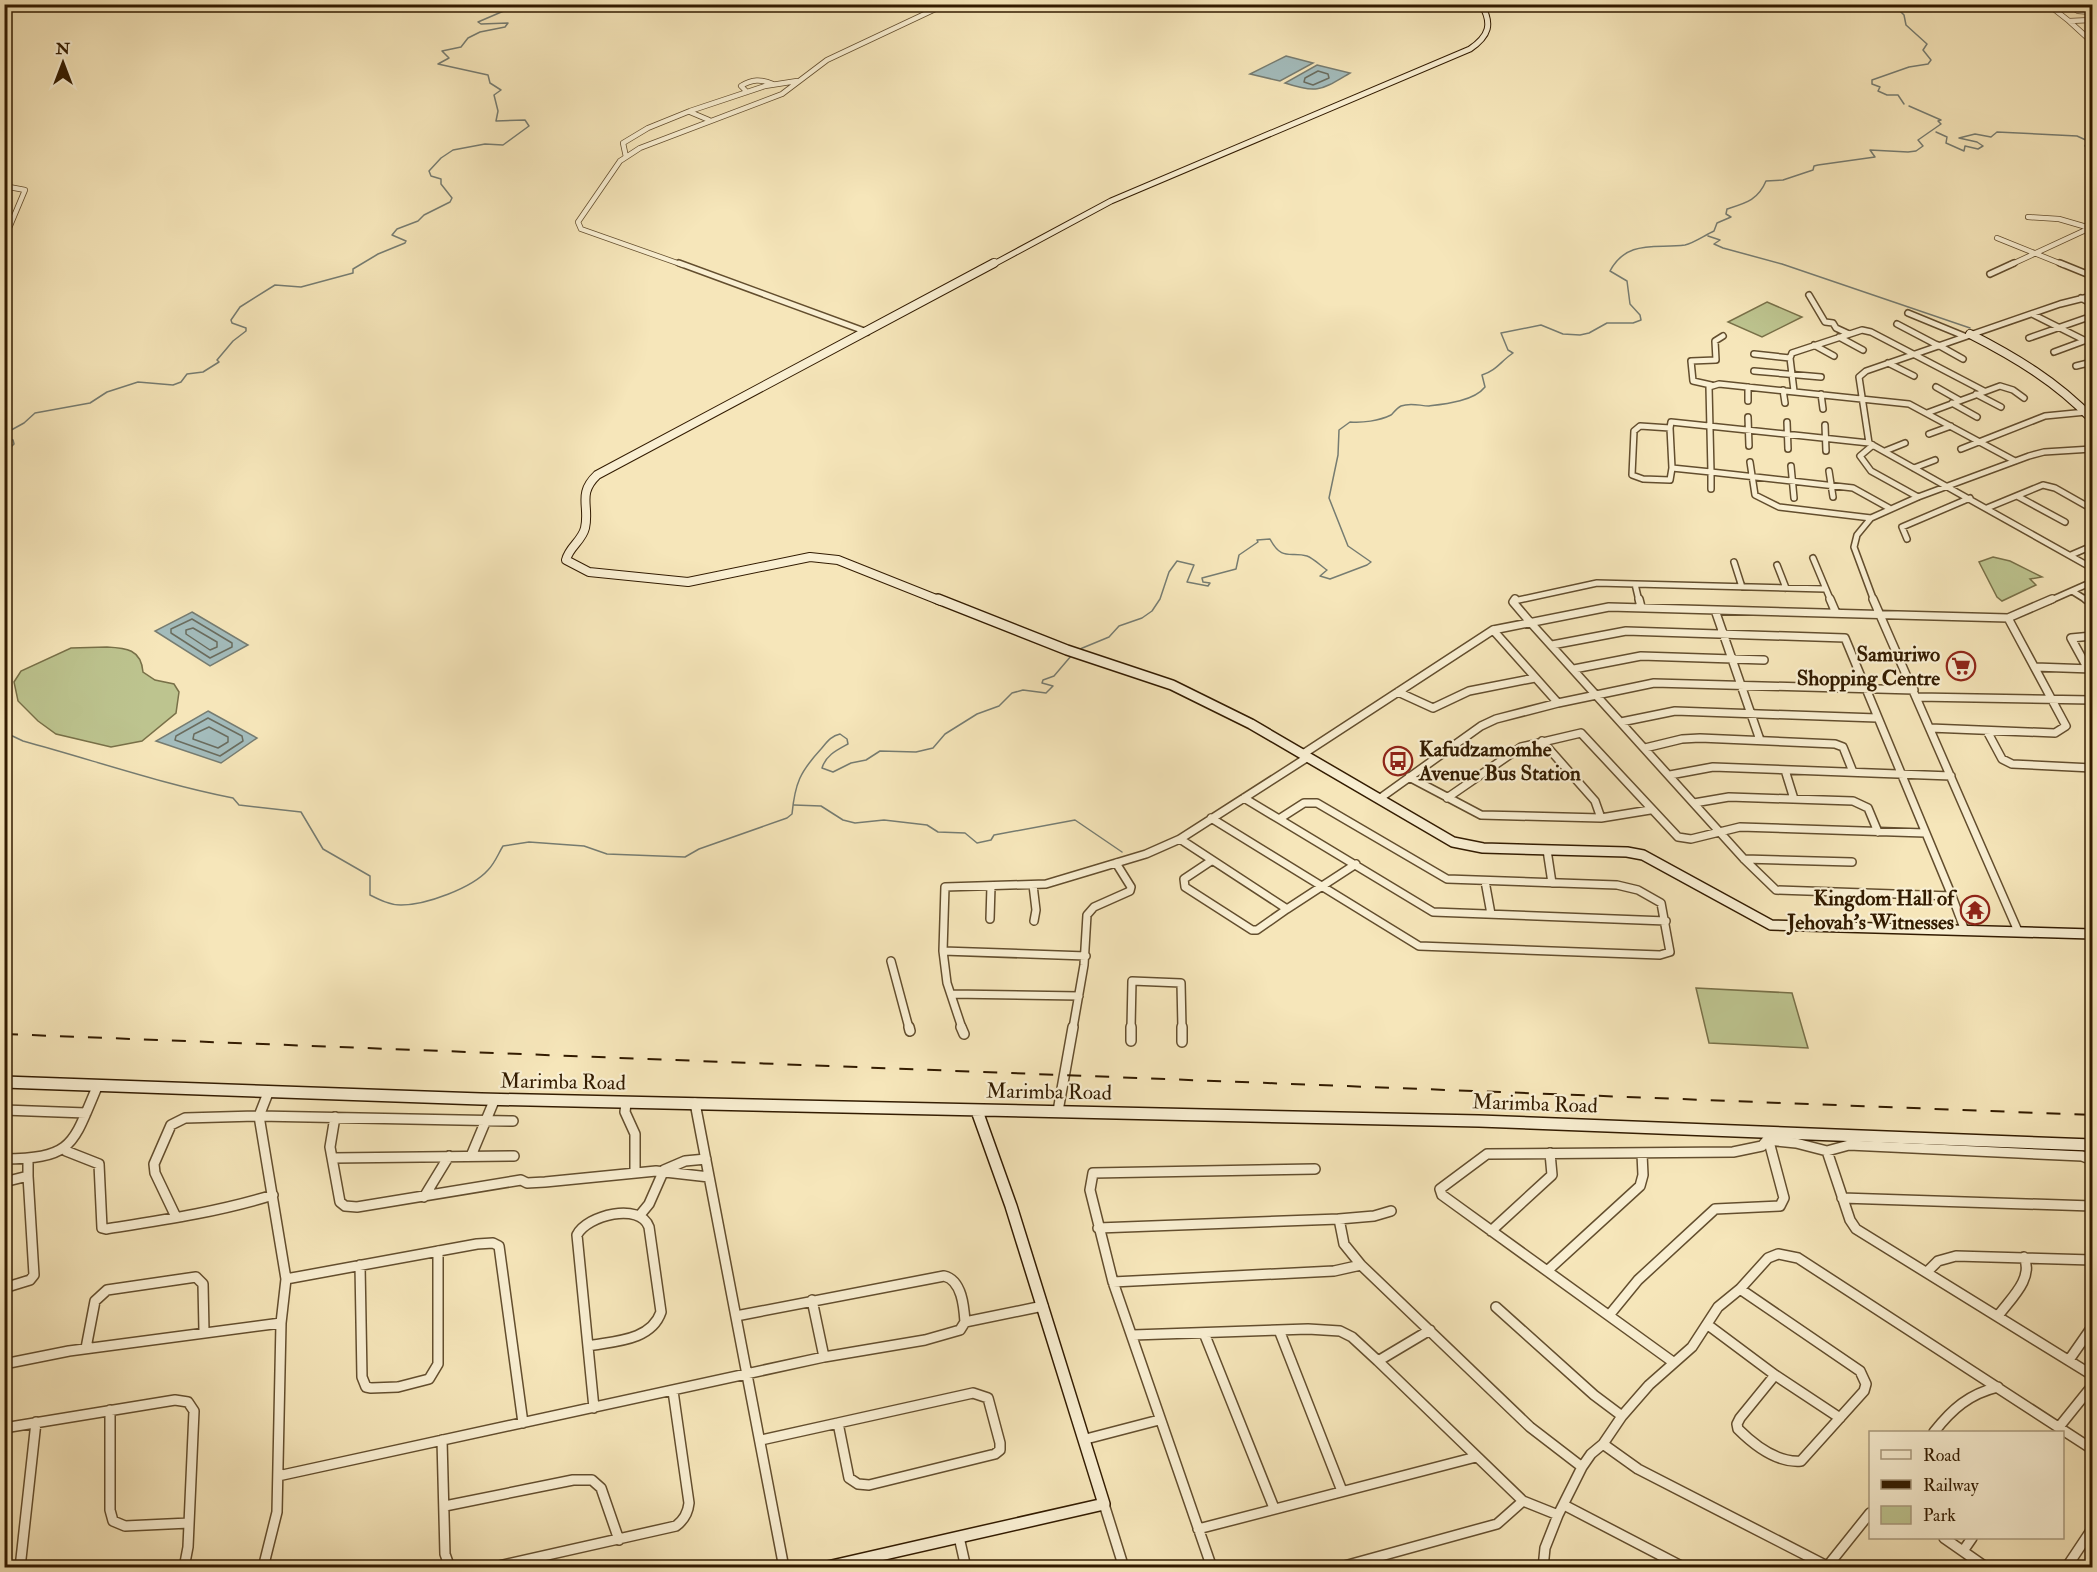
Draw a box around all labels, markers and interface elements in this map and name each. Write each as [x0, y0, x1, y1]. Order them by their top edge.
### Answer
north arrow [33, 33, 93, 93]
text: N [55, 39, 71, 59]
place label: Samuriwo Shopping Centre [1797, 641, 1940, 692]
supermarket icon: Samuriwo Shopping Centre [1945, 650, 1977, 682]
place label: Kafudzamomhe Avenue Bus Station [1418, 736, 1581, 787]
bus stop icon: Kafudzamomhe Avenue Bus Station [1382, 745, 1414, 777]
place label: Kingdom Hall of Jehovah's Witnesses [1786, 885, 1957, 936]
temple icon: Kingdom Hall of Jehovah's Witnesses [1959, 894, 1991, 926]
street label: Marimba Road [500, 1067, 627, 1097]
street label: Marimba Road [986, 1077, 1113, 1107]
street label: Marimba Road [1472, 1088, 1599, 1120]
legend [1869, 1431, 2064, 1539]
text: Road [1923, 1444, 1961, 1467]
text: Railway [1923, 1474, 1980, 1497]
text: Park [1923, 1504, 1956, 1527]

